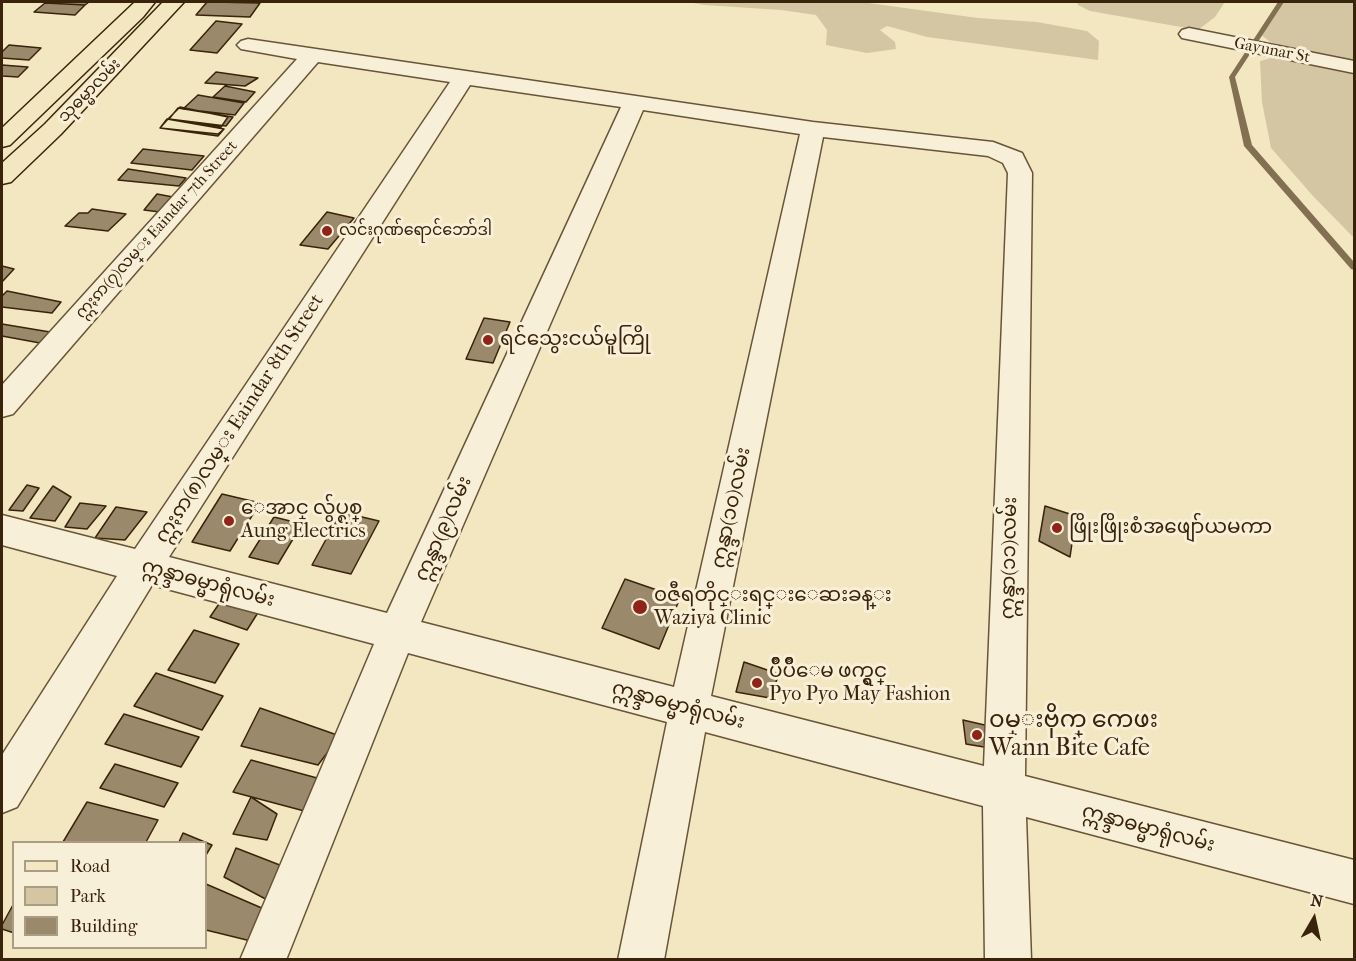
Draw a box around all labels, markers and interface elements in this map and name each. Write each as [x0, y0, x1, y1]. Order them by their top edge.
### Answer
street label: Gayunar St [1232, 34, 1312, 68]
street label: သုဓမ္မာလမ်း [55, 55, 125, 127]
street label: ဣႏၵာ(၇)လမ္း Eaindar 7th Street [72, 137, 242, 323]
place label: လင်းဂုဏ်ရောင်ဘော်ဒါ [339, 221, 492, 241]
marker: လင်းဂုဏ်ရောင်ဘော်ဒါ [320, 224, 334, 238]
street label: ဣႏၵာ(၈)လမ္း Eaindar 8th Street [150, 290, 330, 548]
place label: ရင်သွေးငယ်မူကြို [500, 328, 650, 352]
marker: ရင်သွေးငယ်မူကြို [481, 333, 495, 347]
street label: ဣန္ဒာ(၁၀)လမ်း [707, 445, 757, 571]
street label: ဣန္ဒာ(၉)လမ်း [410, 473, 478, 585]
street label: ဣန္ဒာ(၁၁)လမ်း [997, 496, 1023, 620]
place label: ေအာင္ လ်ွပ္စစ္ Aung Electrics [241, 497, 366, 544]
marker: ေအာင္ လ်ွပ္စစ္ Aung Electrics [222, 514, 236, 528]
place label: ဖြိုးဖြိုးစံအဖျော်ယမကာ [1069, 516, 1272, 540]
marker: ဖြိုးဖြိုးစံအဖျော်ယမကာ [1050, 521, 1064, 535]
street label: ဣန္ဒာဓမ္မာရုံလမ်း [139, 555, 277, 613]
place label: ၀ဇီရတိုင္းရင္းေဆးခန္း Waziya Clinic [654, 584, 892, 631]
marker: ၀ဇီရတိုင္းရင္းေဆးခန္း Waziya Clinic [631, 598, 649, 616]
place label: ပ်ိဳပ်ိဳေမ ဖက္ရွင္ Pyo Pyo May Fashion [769, 660, 950, 707]
marker: ပ်ိဳပ်ိဳေမ ဖက္ရွင္ Pyo Pyo May Fashion [750, 676, 764, 690]
street label: ဣန္ဒာဓမ္မာရုံလမ်း [609, 677, 747, 735]
place label: ၀မ္းဗိုက္ ကေဖး Wann Bite Cafe [989, 707, 1158, 763]
marker: ၀မ္းဗိုက္ ကေဖး Wann Bite Cafe [970, 728, 984, 742]
street label: ဣန္ဒာဓမ္မာရုံလမ်း [1079, 800, 1217, 858]
legend [12, 841, 207, 949]
text: Road [70, 856, 110, 877]
text: Park [70, 886, 106, 907]
north arrow [1284, 889, 1344, 949]
text: N [1309, 890, 1324, 911]
text: Building [70, 916, 137, 937]

